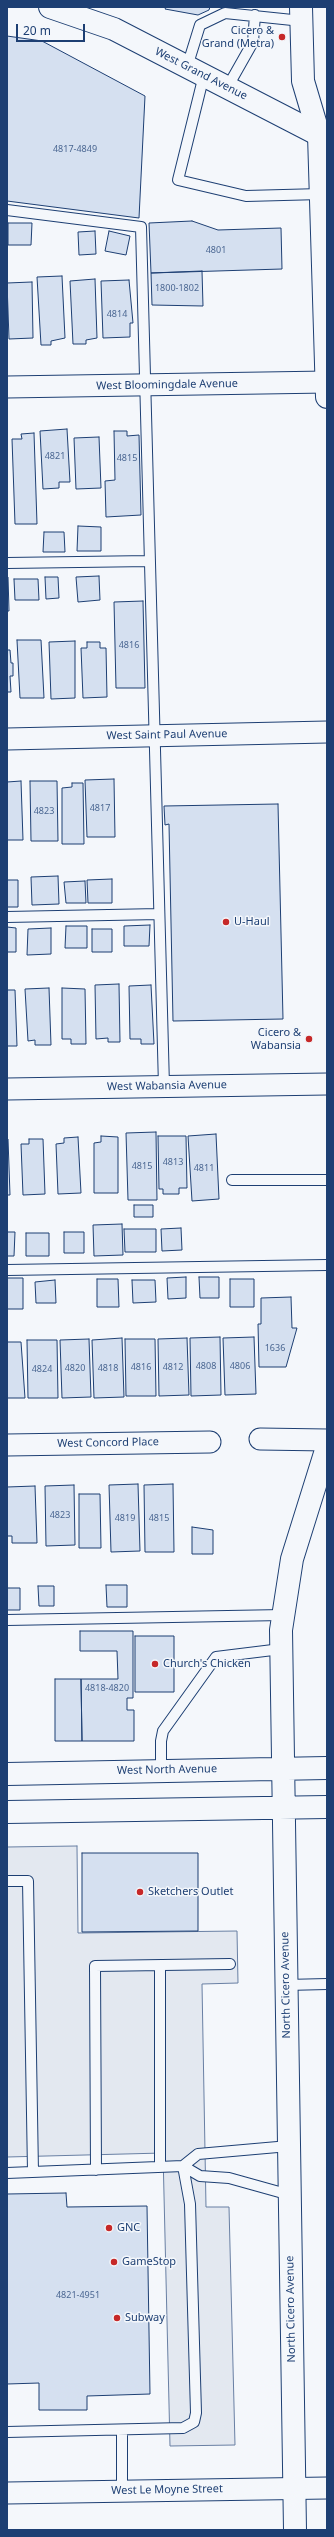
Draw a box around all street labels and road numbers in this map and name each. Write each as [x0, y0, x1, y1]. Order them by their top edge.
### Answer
street label: West Grand Avenue [153, 45, 249, 103]
street label: West Bloomingdale Avenue [96, 377, 238, 393]
street label: West Saint Paul Avenue [106, 727, 228, 743]
street label: West Wabansia Avenue [107, 1078, 227, 1094]
street label: West Concord Place [57, 1436, 159, 1450]
street label: West North Avenue [117, 1763, 217, 1777]
street label: North Cicero Avenue [278, 1931, 294, 2039]
street label: North Cicero Avenue [283, 2255, 299, 2363]
street label: West Le Moyne Street [111, 2482, 223, 2498]

